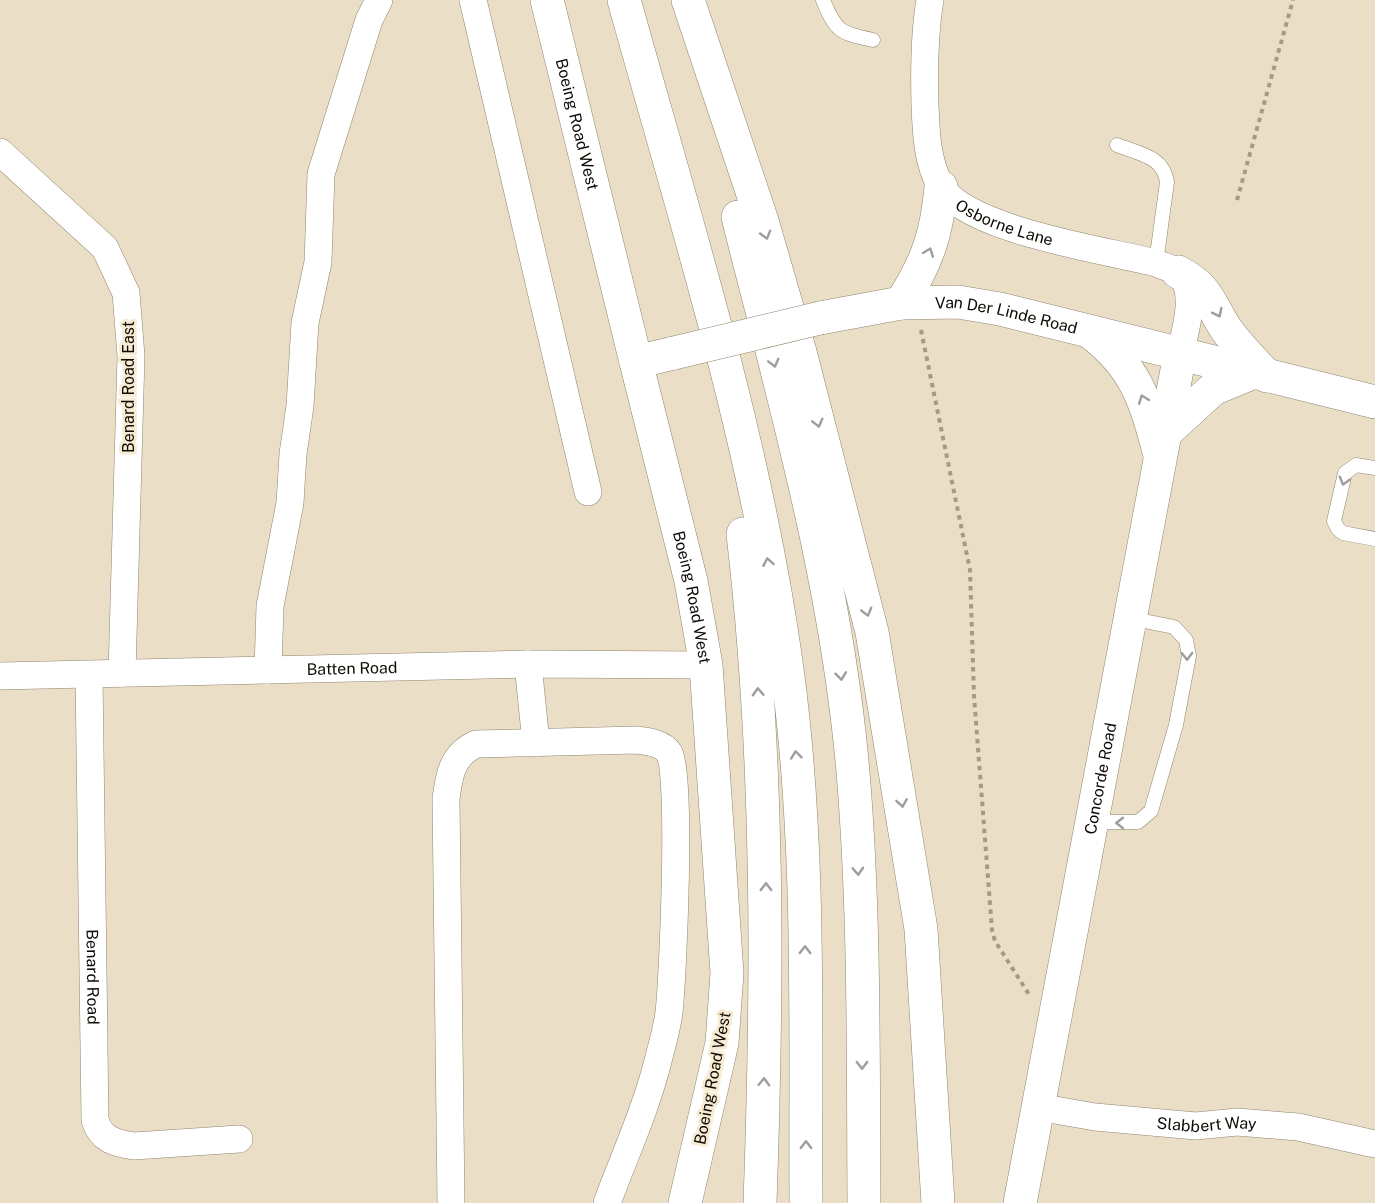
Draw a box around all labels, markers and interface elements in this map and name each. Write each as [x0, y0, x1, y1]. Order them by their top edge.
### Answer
street label: Boeing Road West [552, 56, 602, 192]
street label: Osborne Lane [952, 195, 1055, 250]
one-way arrow [759, 229, 771, 240]
one-way arrow [922, 247, 934, 258]
street label: Van Der Linde Road [935, 292, 1079, 338]
one-way arrow [1211, 307, 1222, 317]
street label: Benard Road East [119, 321, 138, 453]
one-way arrow [767, 357, 780, 367]
one-way arrow [1138, 394, 1151, 404]
one-way arrow [811, 417, 823, 428]
one-way arrow [1339, 475, 1351, 486]
street label: Boeing Road West [669, 529, 715, 665]
one-way arrow [763, 557, 775, 567]
one-way arrow [860, 606, 872, 616]
one-way arrow [1181, 652, 1193, 661]
street label: Batten Road [306, 658, 398, 679]
one-way arrow [834, 672, 847, 681]
one-way arrow [751, 687, 764, 696]
street label: Concorde Road [1081, 721, 1120, 836]
one-way arrow [790, 750, 803, 759]
one-way arrow [895, 798, 908, 808]
one-way arrow [1116, 817, 1125, 829]
one-way arrow [852, 866, 865, 875]
one-way arrow [760, 882, 772, 891]
street label: Benard Road [82, 929, 103, 1025]
one-way arrow [799, 945, 811, 954]
street label: Boeing Road West [690, 1010, 735, 1146]
one-way arrow [856, 1061, 868, 1070]
one-way arrow [758, 1077, 771, 1086]
street label: Slabbert Way [1156, 1113, 1258, 1136]
one-way arrow [800, 1140, 812, 1149]

